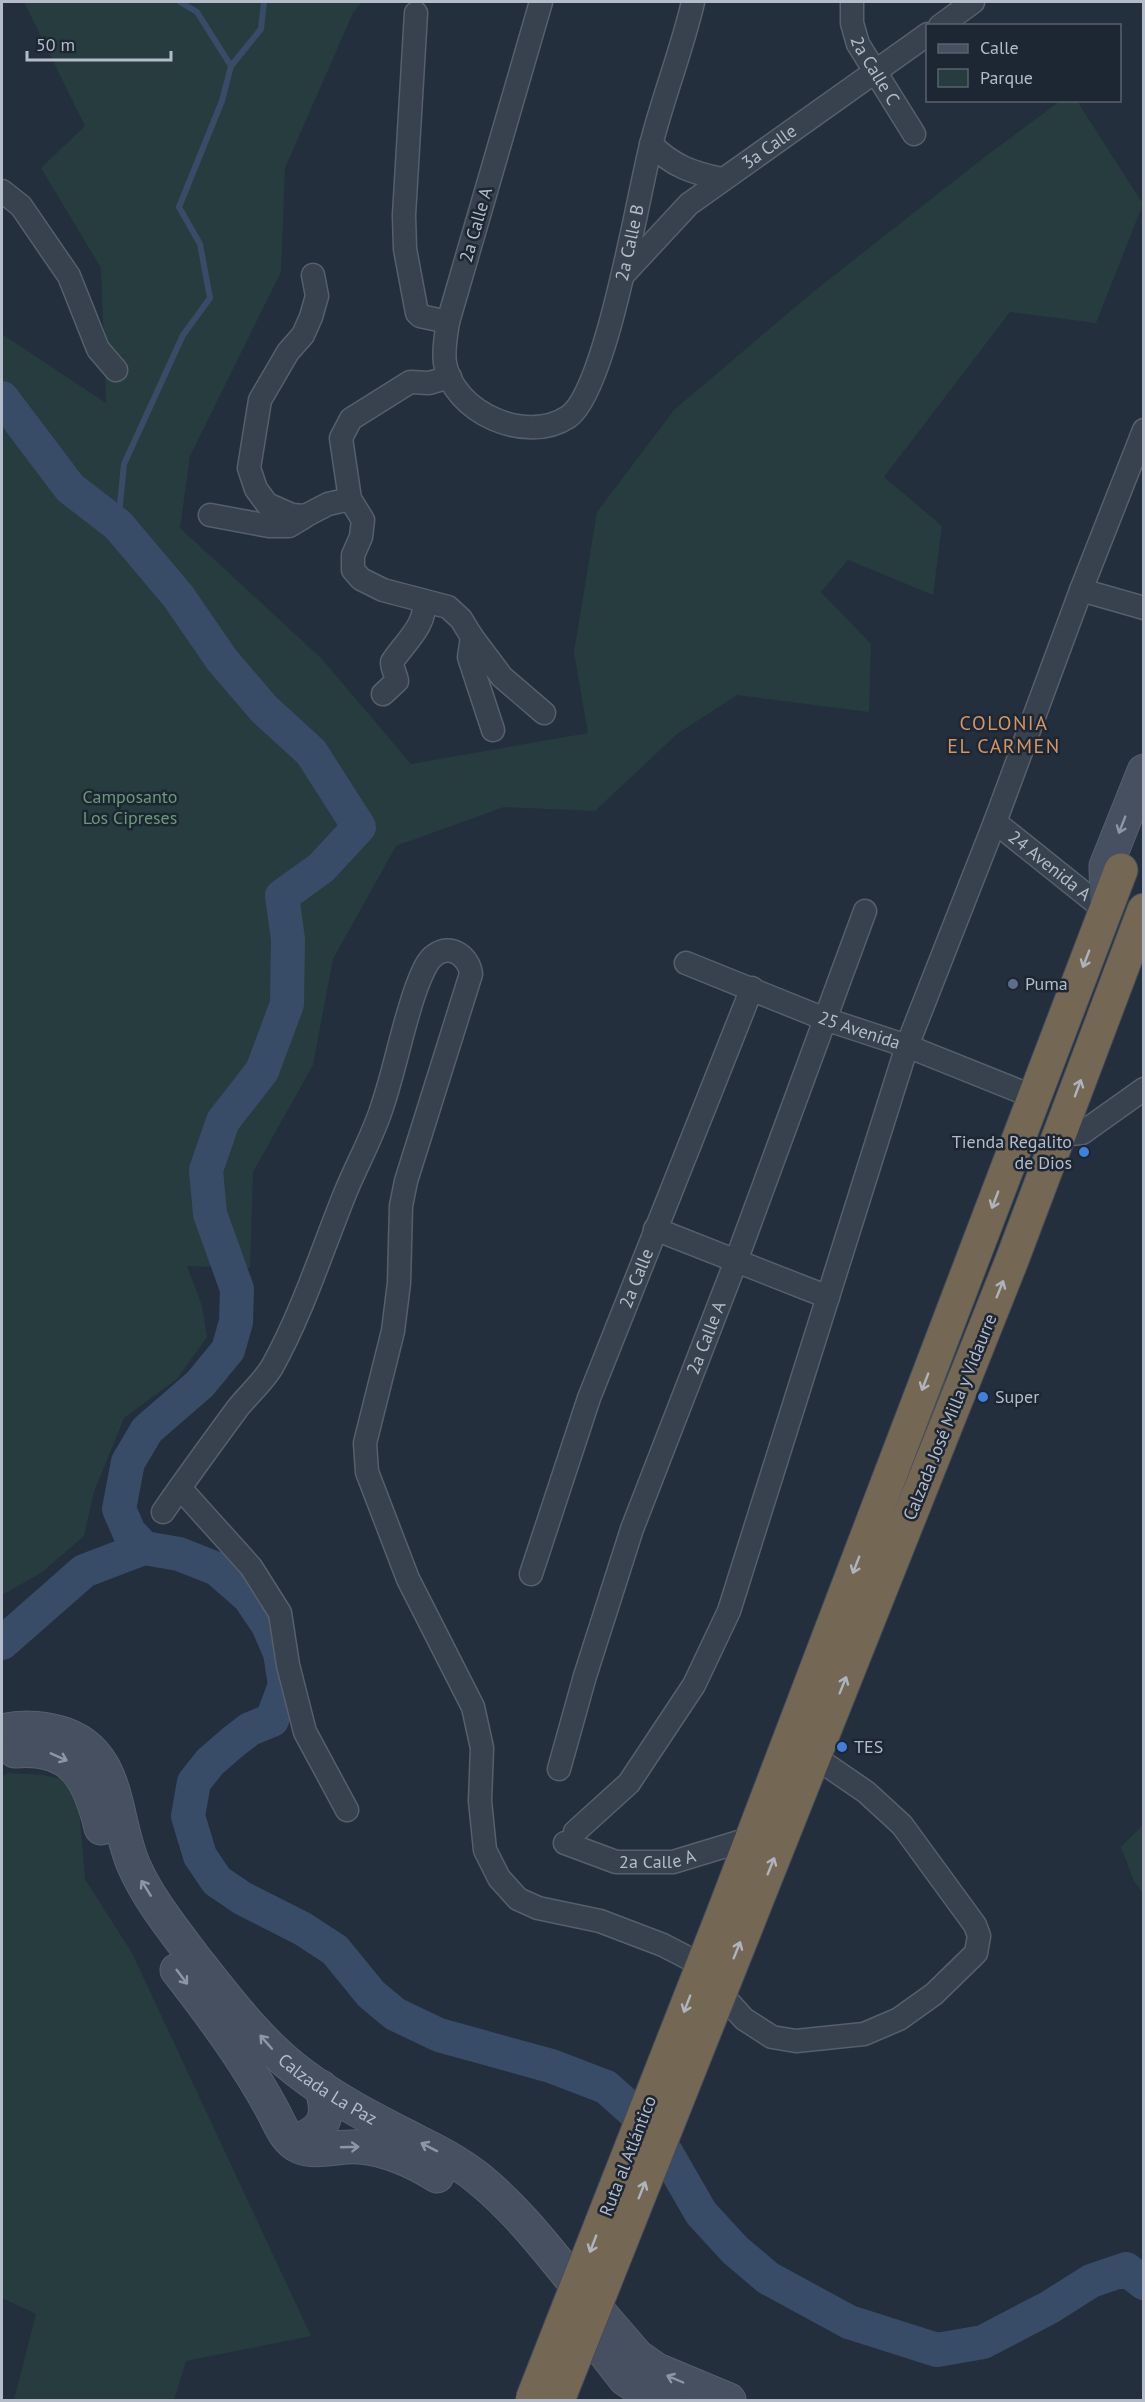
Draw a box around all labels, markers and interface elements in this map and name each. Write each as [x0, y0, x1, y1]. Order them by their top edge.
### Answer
scale bar [27, 24, 171, 62]
legend [926, 24, 1121, 102]
text: 50 m [36, 33, 75, 56]
street label: 2a Calle C [845, 34, 905, 109]
text: Calle [980, 36, 1019, 59]
text: Parque [980, 66, 1033, 89]
street label: 3a Calle [737, 119, 801, 174]
street label: 2a Calle A [454, 184, 497, 265]
street label: 2a Calle B [610, 202, 649, 283]
district label: COLONIA EL CARMEN [947, 710, 1061, 759]
park label: Camposanto Los Cipreses [83, 785, 177, 829]
one-way arrow [1116, 815, 1127, 834]
street label: 24 Avenida A [1004, 825, 1096, 906]
one-way arrow [1080, 949, 1091, 968]
place label: Puma [1025, 972, 1068, 995]
marker: Puma [1006, 977, 1020, 991]
street label: 25 Avenida [815, 1006, 903, 1054]
one-way arrow [1073, 1079, 1084, 1098]
place label: Tienda Regalito de Dios [952, 1130, 1072, 1174]
marker: Tienda Regalito de Dios [1077, 1145, 1091, 1159]
one-way arrow [988, 1190, 999, 1209]
street label: 2a Calle [614, 1245, 658, 1311]
one-way arrow [995, 1280, 1006, 1299]
street label: 2a Calle A [681, 1297, 731, 1378]
street label: Calzada José Milla y Vidaurre [898, 1310, 1002, 1523]
one-way arrow [919, 1373, 930, 1391]
place label: Super [995, 1385, 1039, 1408]
marker: Super [976, 1390, 990, 1404]
one-way arrow [850, 1555, 861, 1573]
one-way arrow [838, 1677, 849, 1695]
place label: TES [854, 1735, 883, 1758]
marker: TES [835, 1740, 849, 1754]
one-way arrow [49, 1752, 67, 1764]
street label: 2a Calle A [619, 1844, 699, 1873]
one-way arrow [766, 1858, 777, 1876]
one-way arrow [140, 1880, 152, 1897]
one-way arrow [732, 1942, 743, 1960]
one-way arrow [176, 1969, 189, 1985]
one-way arrow [681, 1994, 692, 2013]
one-way arrow [259, 2034, 272, 2050]
street label: Calzada La Paz [274, 2048, 381, 2130]
street label: Ruta al Atlántico [594, 2092, 661, 2219]
one-way arrow [340, 2141, 360, 2153]
one-way arrow [420, 2141, 438, 2153]
one-way arrow [637, 2181, 648, 2200]
one-way arrow [587, 2235, 598, 2253]
one-way arrow [667, 2372, 685, 2384]

